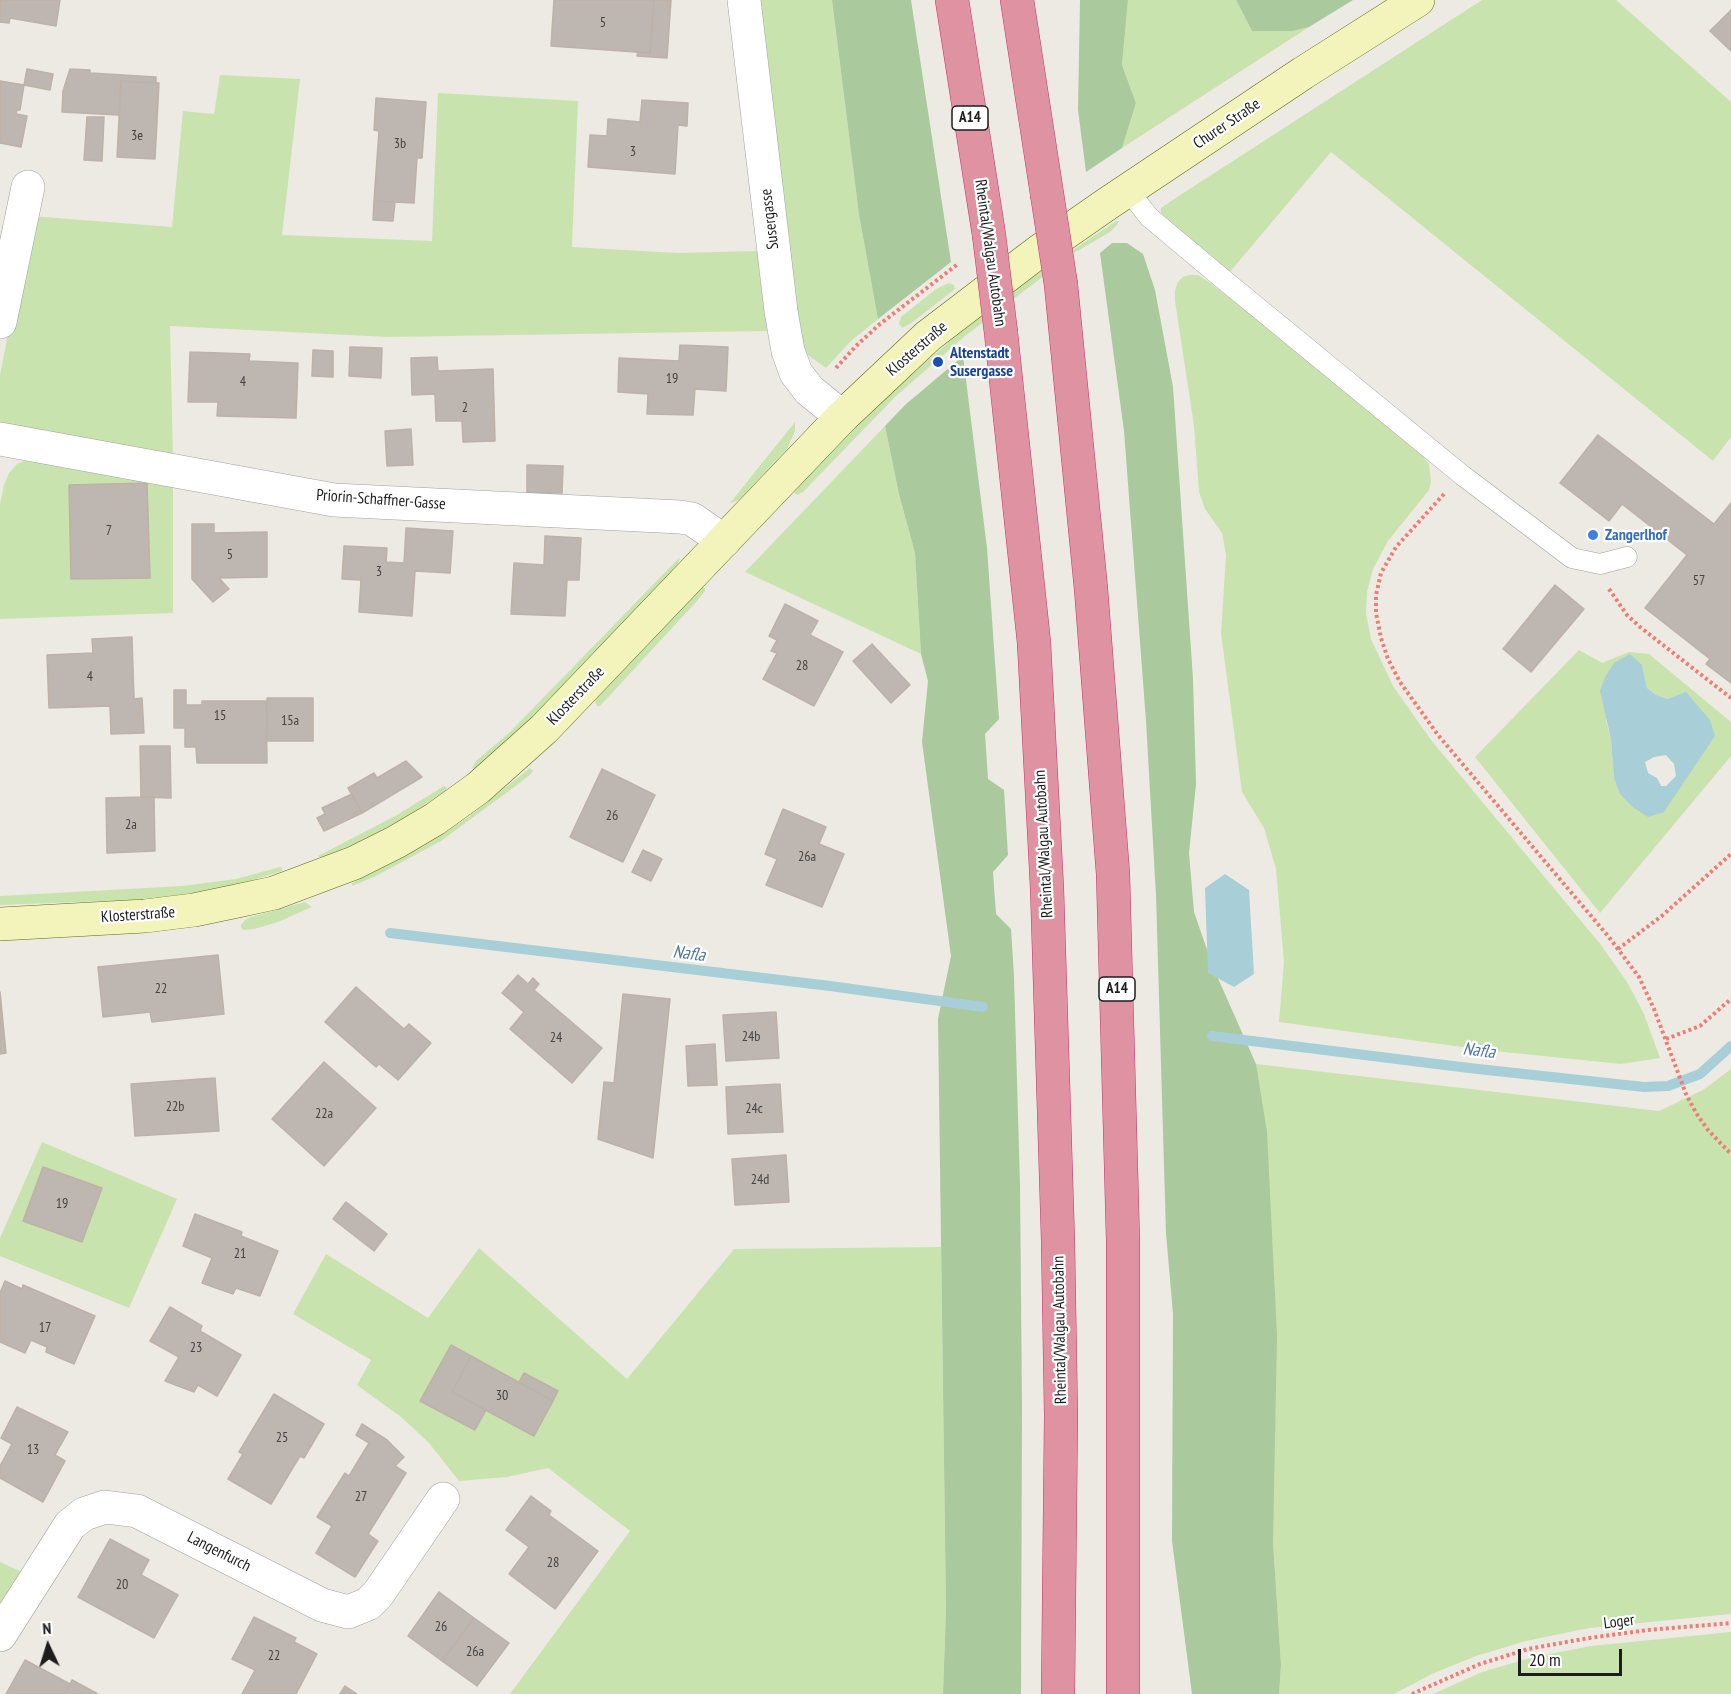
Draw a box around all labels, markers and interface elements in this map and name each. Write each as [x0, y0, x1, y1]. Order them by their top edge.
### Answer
house number: 5 [600, 15, 606, 31]
street label: Churer Straße [1190, 95, 1264, 153]
road number: A14 [952, 106, 988, 130]
house number: 3e [131, 128, 143, 144]
house number: 3b [394, 136, 406, 152]
house number: 3 [630, 144, 636, 160]
street label: Rheintal/Walgau Autobahn [970, 178, 1010, 328]
street label: Susergasse [757, 188, 783, 250]
street label: Klosterstraße [883, 317, 951, 381]
place label: Altenstadt Susergasse [950, 343, 1013, 381]
marker: Altenstadt Susergasse [931, 355, 945, 369]
house number: 19 [666, 371, 678, 387]
house number: 4 [240, 374, 246, 390]
house number: 2 [462, 400, 468, 416]
street label: Priorin-Schaffner-Gasse [316, 486, 446, 514]
house number: 7 [106, 523, 112, 539]
place label: Zangerlhof [1605, 525, 1667, 545]
marker: Zangerlhof [1586, 528, 1600, 542]
house number: 5 [227, 547, 233, 563]
house number: 3 [376, 564, 382, 580]
house number: 57 [1693, 573, 1705, 589]
house number: 28 [796, 658, 808, 674]
street label: Klosterstraße [543, 663, 609, 729]
house number: 4 [87, 669, 93, 685]
house number: 15 [214, 708, 226, 724]
house number: 15a [281, 713, 299, 729]
street label: Rheintal/Walgau Autobahn [1031, 770, 1057, 918]
house number: 26 [606, 808, 618, 824]
house number: 2a [125, 817, 137, 833]
house number: 26a [798, 849, 816, 865]
street label: Klosterstraße [100, 903, 176, 927]
water label: Nafla [672, 941, 706, 967]
road number: A14 [1099, 977, 1135, 1001]
house number: 22 [155, 981, 167, 997]
house number: 24b [742, 1029, 760, 1045]
house number: 24 [550, 1030, 562, 1046]
water label: Nafla [1462, 1038, 1496, 1064]
house number: 22b [166, 1099, 184, 1115]
house number: 24c [745, 1101, 763, 1117]
house number: 22a [315, 1106, 333, 1122]
house number: 24d [751, 1172, 769, 1188]
house number: 19 [56, 1196, 68, 1212]
house number: 21 [234, 1246, 246, 1262]
street label: Rheintal/Walgau Autobahn [1049, 1256, 1071, 1404]
house number: 17 [39, 1320, 51, 1336]
house number: 23 [190, 1340, 202, 1356]
house number: 30 [496, 1388, 508, 1404]
house number: 25 [276, 1430, 288, 1446]
house number: 13 [27, 1442, 39, 1458]
house number: 27 [355, 1489, 367, 1505]
street label: Langenfurch [184, 1528, 254, 1576]
house number: 28 [547, 1555, 559, 1571]
house number: 20 [116, 1577, 128, 1593]
street label: Loger [1603, 1611, 1635, 1633]
north arrow [18, 1616, 78, 1676]
text: N [42, 1618, 52, 1638]
house number: 26 [435, 1619, 447, 1635]
scale bar [1521, 1637, 1624, 1675]
house number: 26a [466, 1644, 484, 1660]
house number: 22 [268, 1648, 280, 1664]
text: 20 m [1529, 1648, 1561, 1671]

